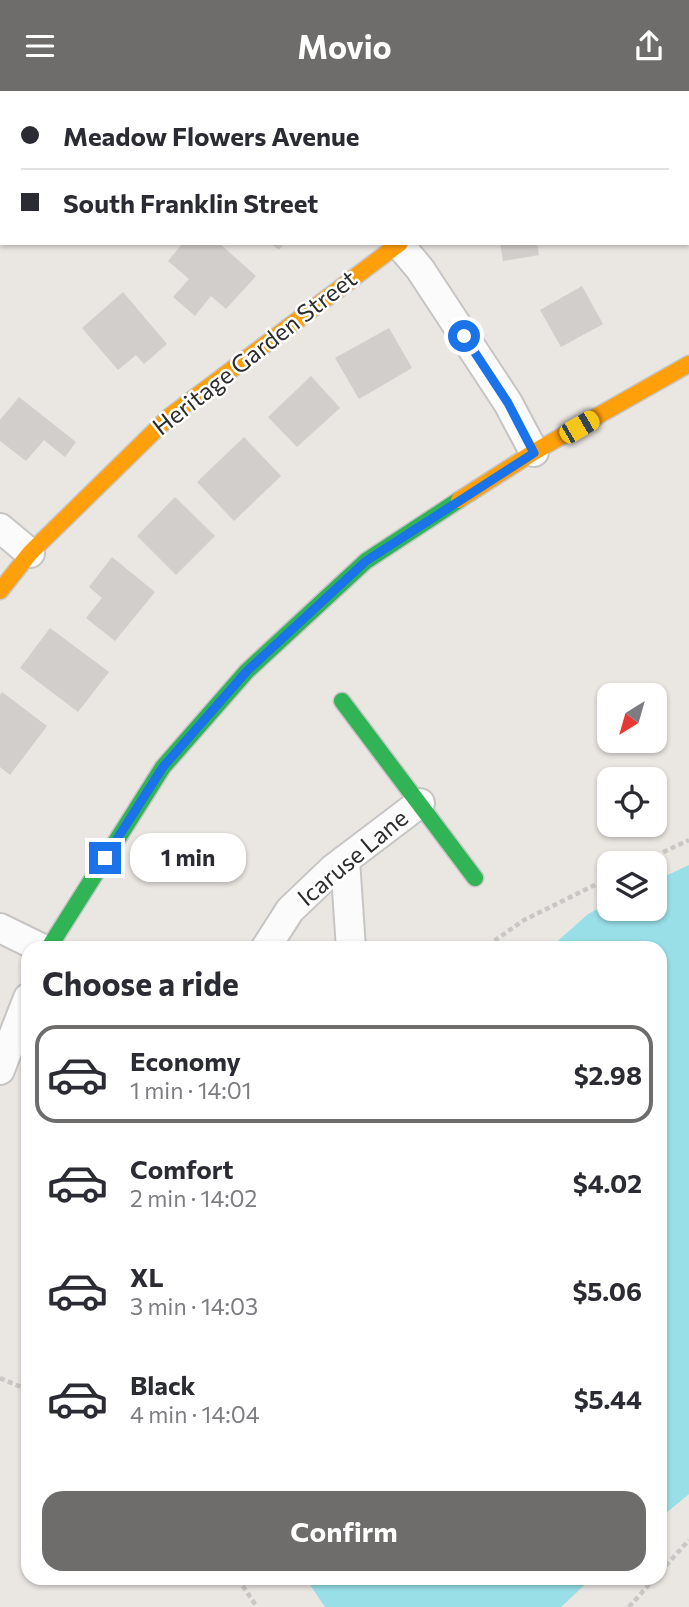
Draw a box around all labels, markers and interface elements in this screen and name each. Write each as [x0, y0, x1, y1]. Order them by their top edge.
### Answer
text: Movio [297, 26, 392, 66]
icon: menu [21, 27, 59, 65]
icon: share [630, 27, 668, 65]
text: Meadow Flowers Avenue [63, 120, 360, 151]
text: South Franklin Street [63, 187, 318, 218]
street label: Heritage Garden Street [146, 263, 362, 440]
route start [448, 320, 480, 352]
car [556, 407, 603, 447]
north arrow [597, 683, 667, 753]
map controls [597, 683, 667, 921]
button: locate [597, 767, 667, 837]
street label: Icaruse Lane [291, 802, 413, 911]
callout: 1 min [130, 833, 245, 883]
route end [89, 842, 121, 874]
text: 1 min [161, 843, 215, 871]
button: layers [597, 851, 667, 921]
text: Choose a ride [42, 963, 239, 1003]
icon: car [46, 1043, 109, 1106]
text: Economy [130, 1045, 241, 1076]
text: $2.98 [574, 1059, 642, 1090]
text: 1 min · 14:01 [130, 1076, 252, 1104]
icon: car [46, 1151, 109, 1214]
text: Comfort [130, 1153, 233, 1184]
text: $4.02 [573, 1167, 642, 1198]
text: 2 min · 14:02 [130, 1184, 257, 1212]
icon: car [46, 1259, 109, 1322]
text: XL [130, 1261, 164, 1292]
text: $5.06 [572, 1275, 642, 1306]
text: 3 min · 14:03 [130, 1292, 258, 1320]
icon: car [46, 1367, 109, 1430]
text: Black [130, 1369, 196, 1400]
text: $5.44 [574, 1383, 642, 1414]
text: 4 min · 14:04 [130, 1400, 259, 1428]
button: Confirm [42, 1491, 646, 1571]

